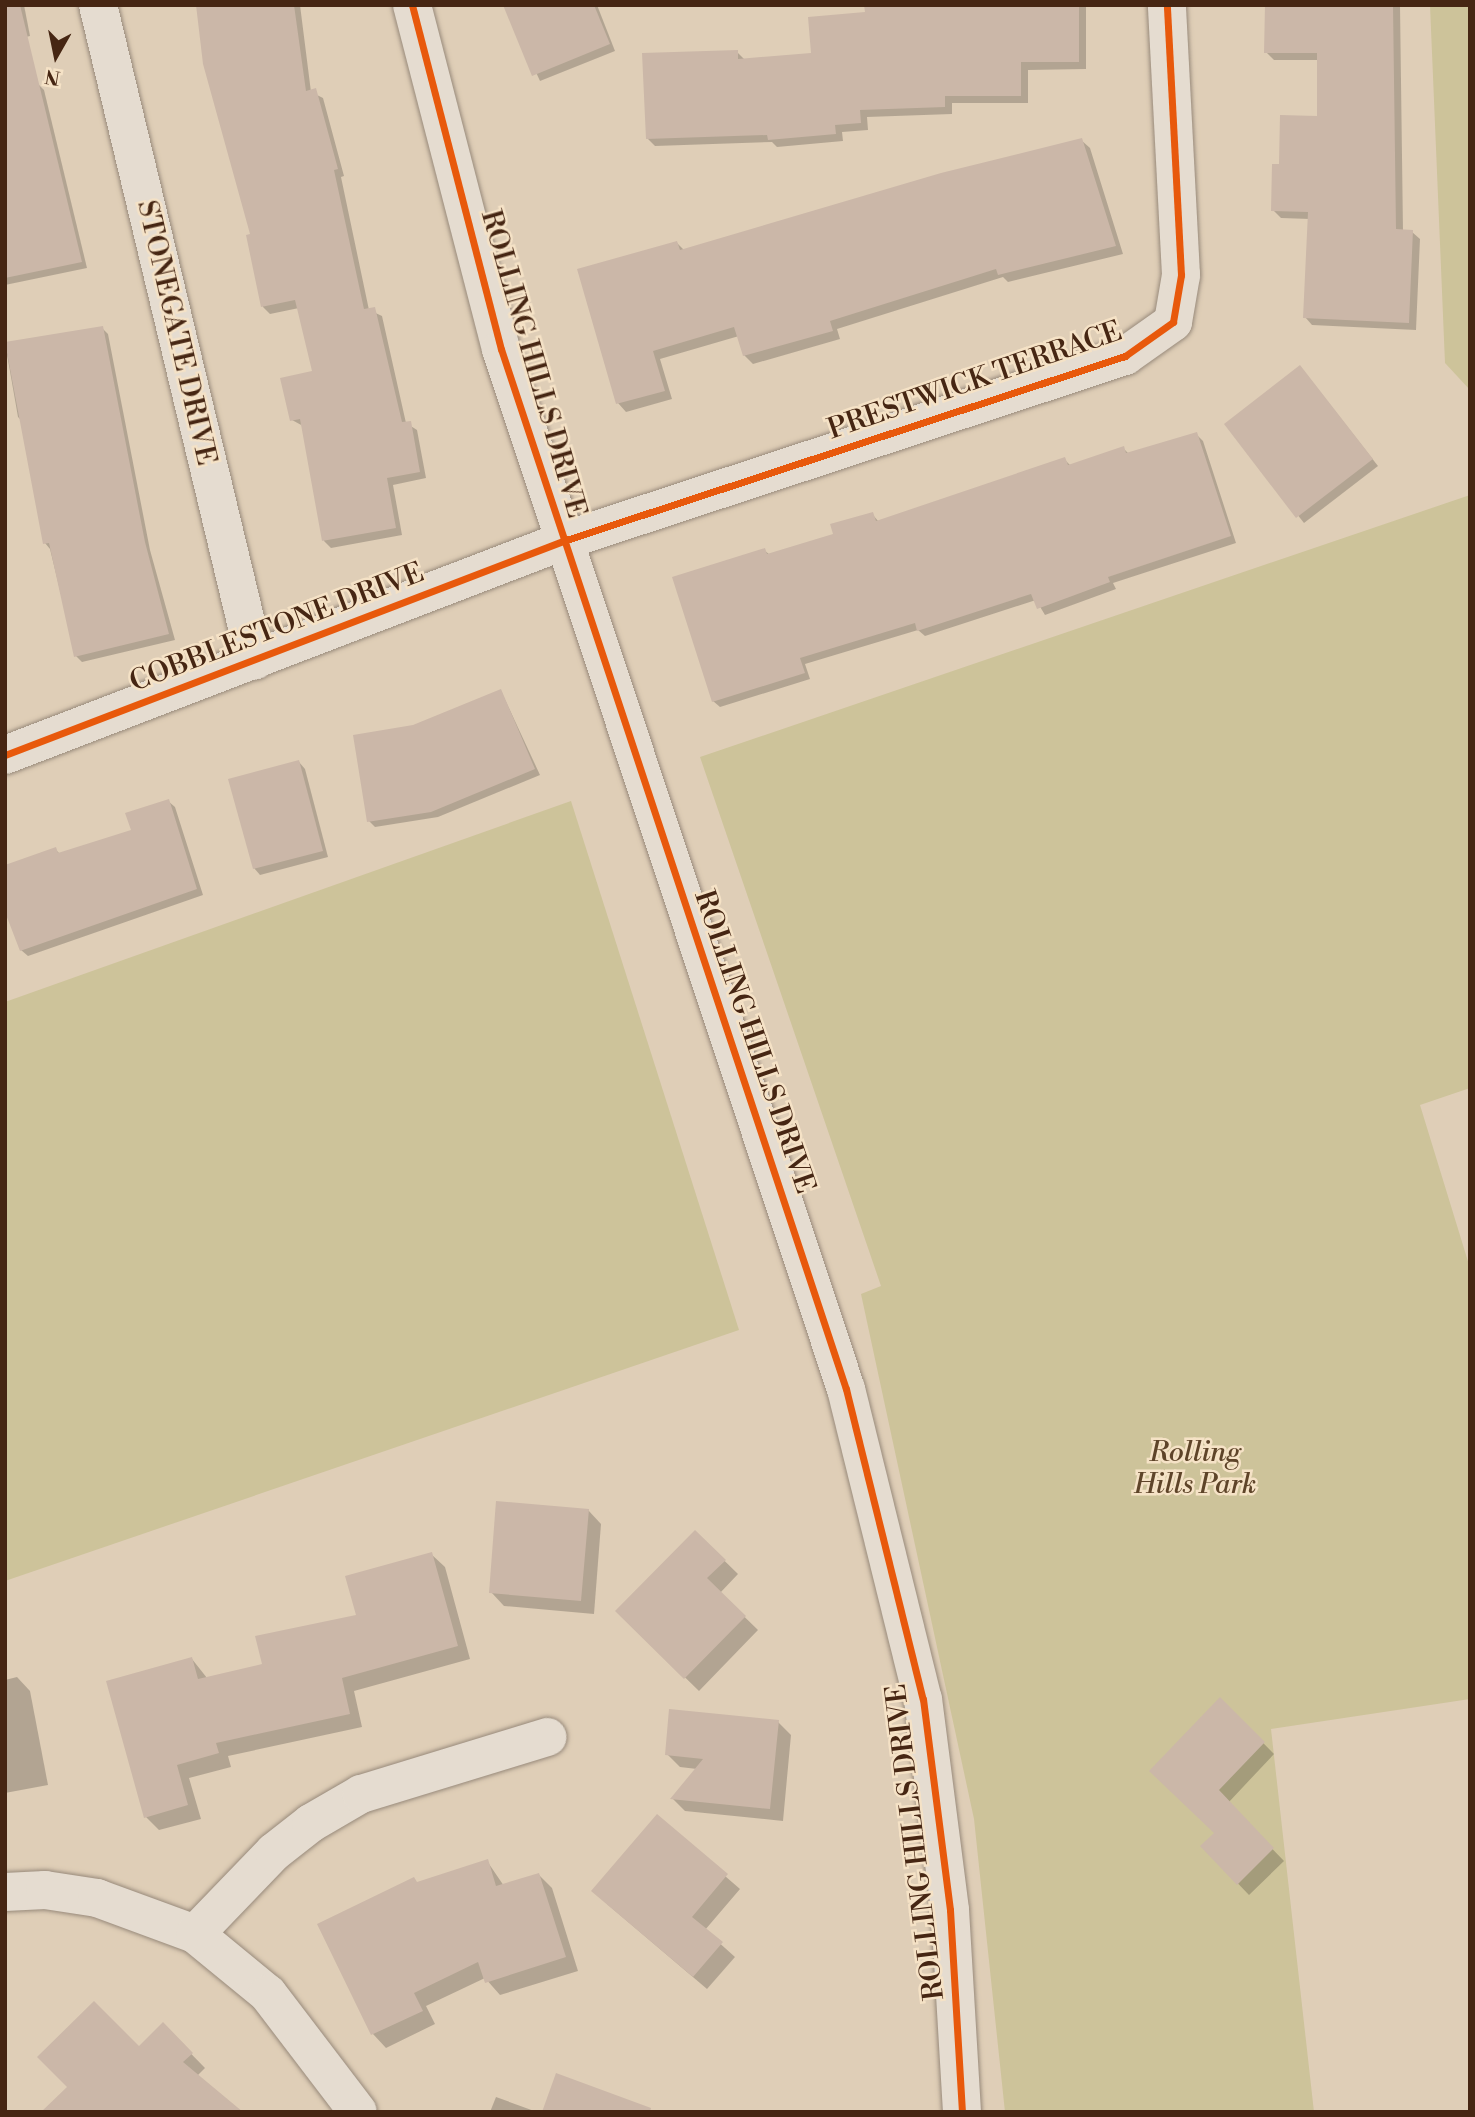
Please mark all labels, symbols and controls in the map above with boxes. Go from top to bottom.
north arrow [21,21,91,91]
text: N [43,64,62,90]
street label: STONEGATE DRIVE [129,197,223,469]
street label: ROLLING HILLS DRIVE [473,206,593,522]
street label: PRESTWICK TERRACE [823,315,1127,447]
street label: COBBLESTONE DRIVE [125,556,429,700]
street label: ROLLING HILLS DRIVE [686,886,822,1198]
park label: Rolling Hills Park [1134,1436,1256,1502]
street label: ROLLING HILLS DRIVE [880,1682,952,2002]

